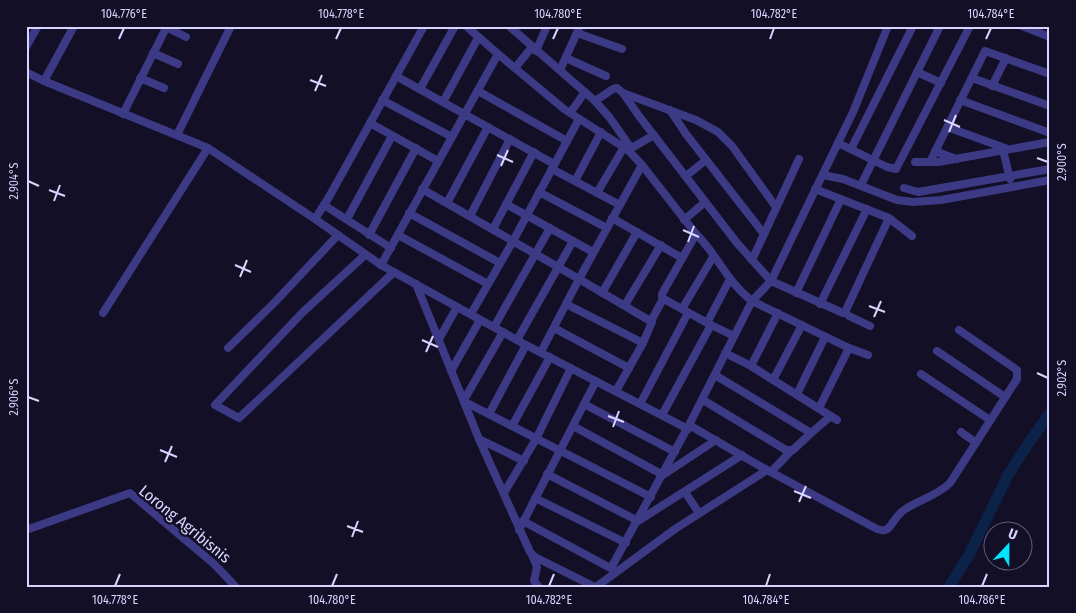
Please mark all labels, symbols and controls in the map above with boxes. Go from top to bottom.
text: 104.776°E [101,7,147,21]
text: 104.778°E [318,7,364,21]
text: 104.780°E [534,7,582,21]
text: 104.782°E [751,7,798,21]
text: 104.784°E [968,7,1015,21]
text: 2.900°S [1055,143,1069,181]
text: 2.904°S [7,162,21,200]
text: 2.902°S [1055,360,1069,396]
text: 2.906°S [7,378,21,416]
street label: Lorong Agribisnis [135,481,235,567]
north arrow [984,520,1034,570]
text: U [1006,525,1020,544]
text: 104.778°E [92,593,138,607]
text: 104.780°E [308,593,356,607]
text: 104.782°E [526,593,573,607]
text: 104.784°E [743,593,790,607]
text: 104.786°E [958,593,1006,607]

